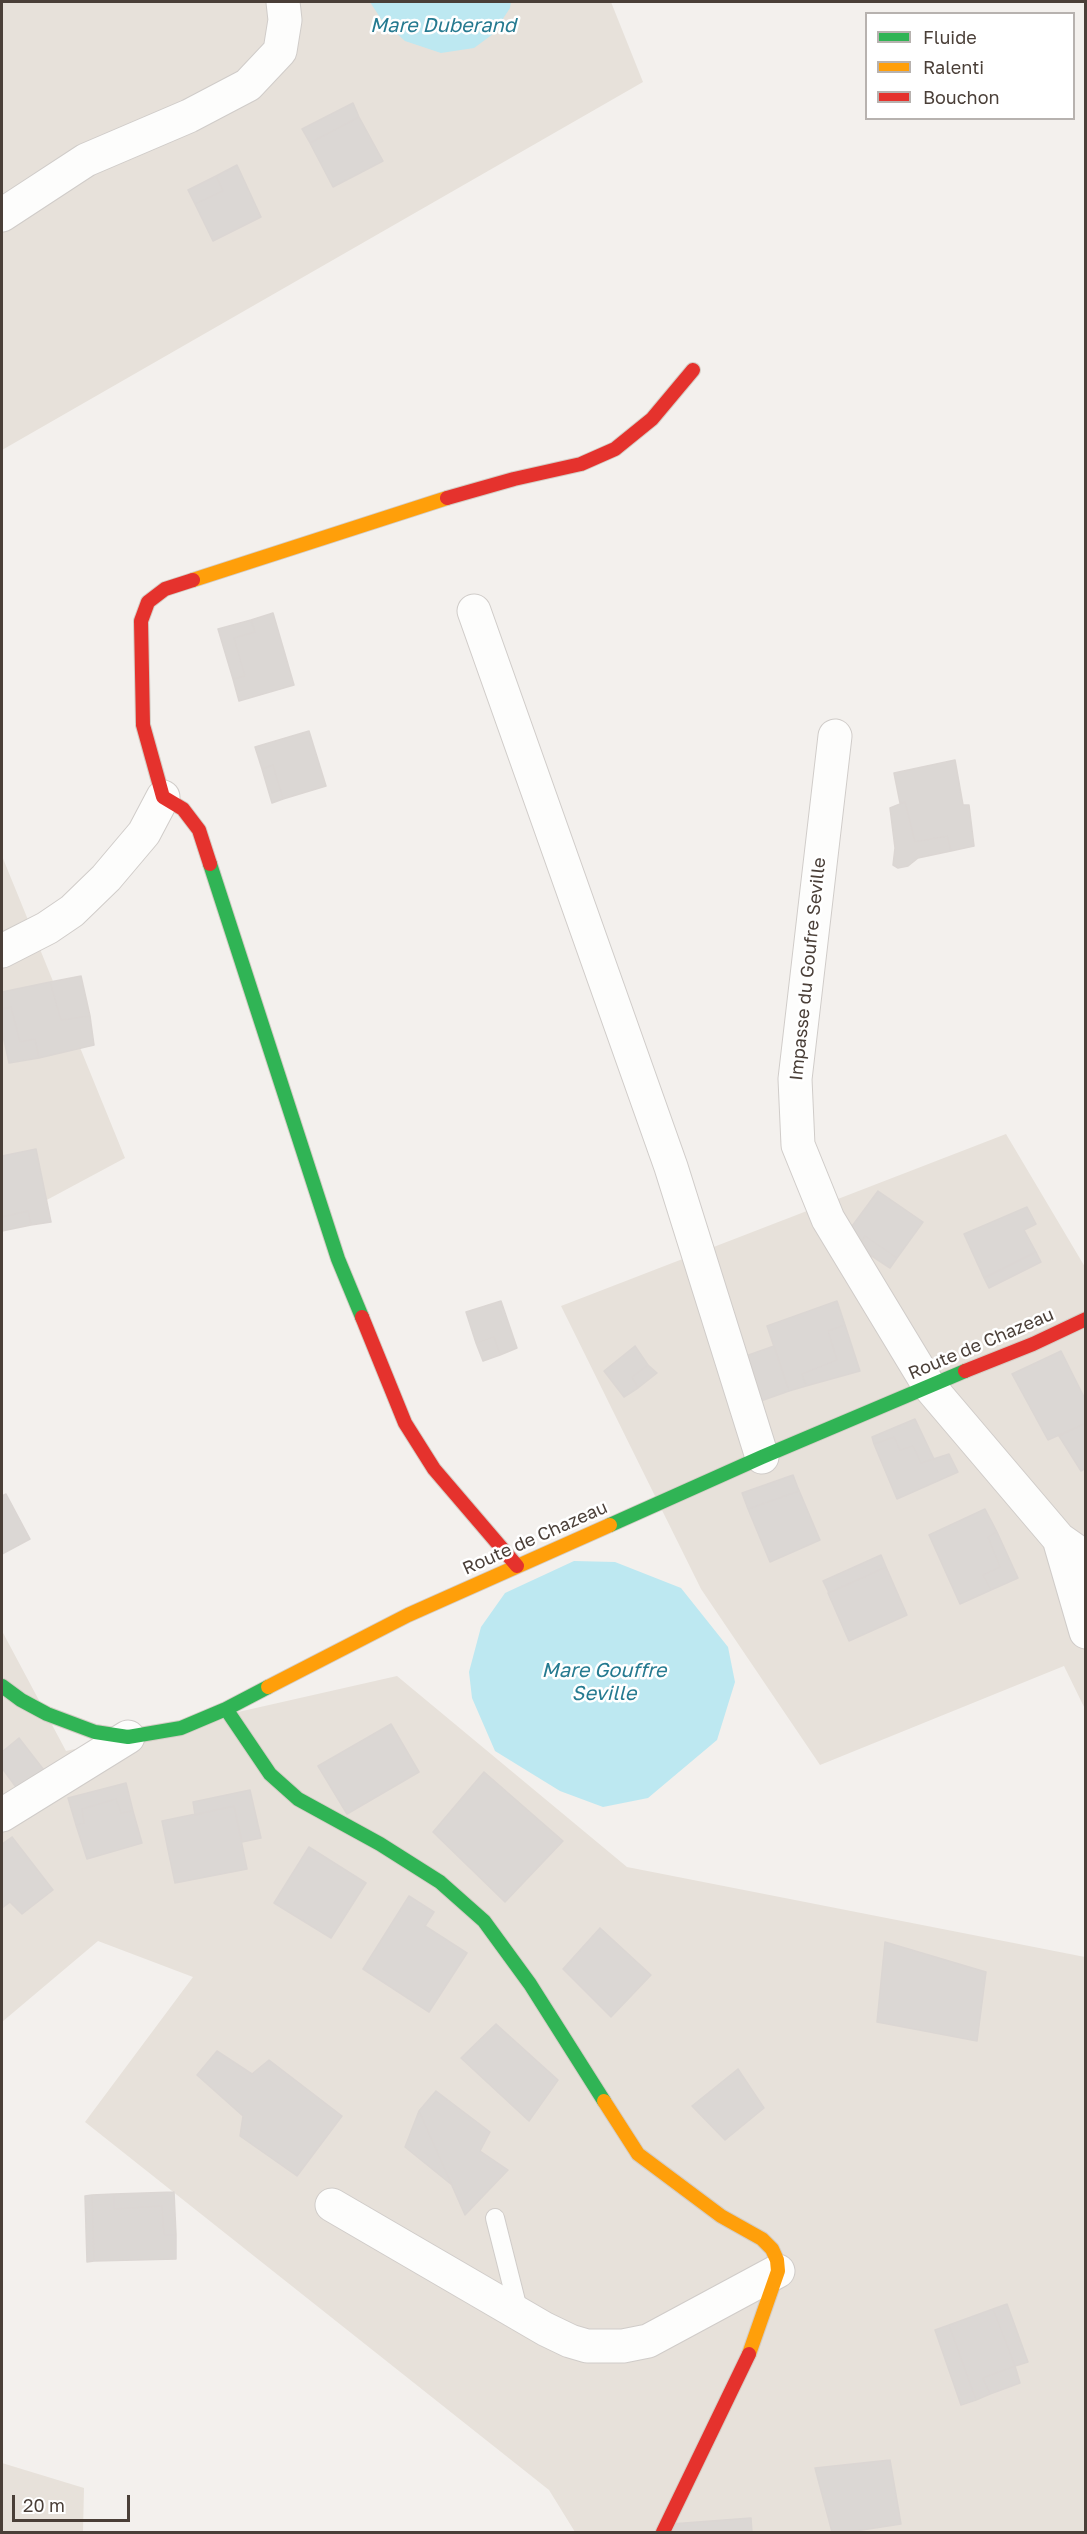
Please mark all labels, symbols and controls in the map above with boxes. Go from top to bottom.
legend [865,12,1075,120]
water label: Mare Duberand [370,14,516,38]
text: Fluide [923,26,977,48]
text: Ralenti [923,56,984,78]
text: Bouchon [923,86,1000,108]
street label: Impasse du Goufre Seville [786,856,830,1082]
street label: Route de Chazeau [905,1304,1057,1384]
street label: Route de Chazeau [459,1496,611,1580]
water label: Mare Gouffre Seville [542,1659,666,1706]
scale bar [15,2483,134,2521]
text: 20 m [23,2494,65,2516]

